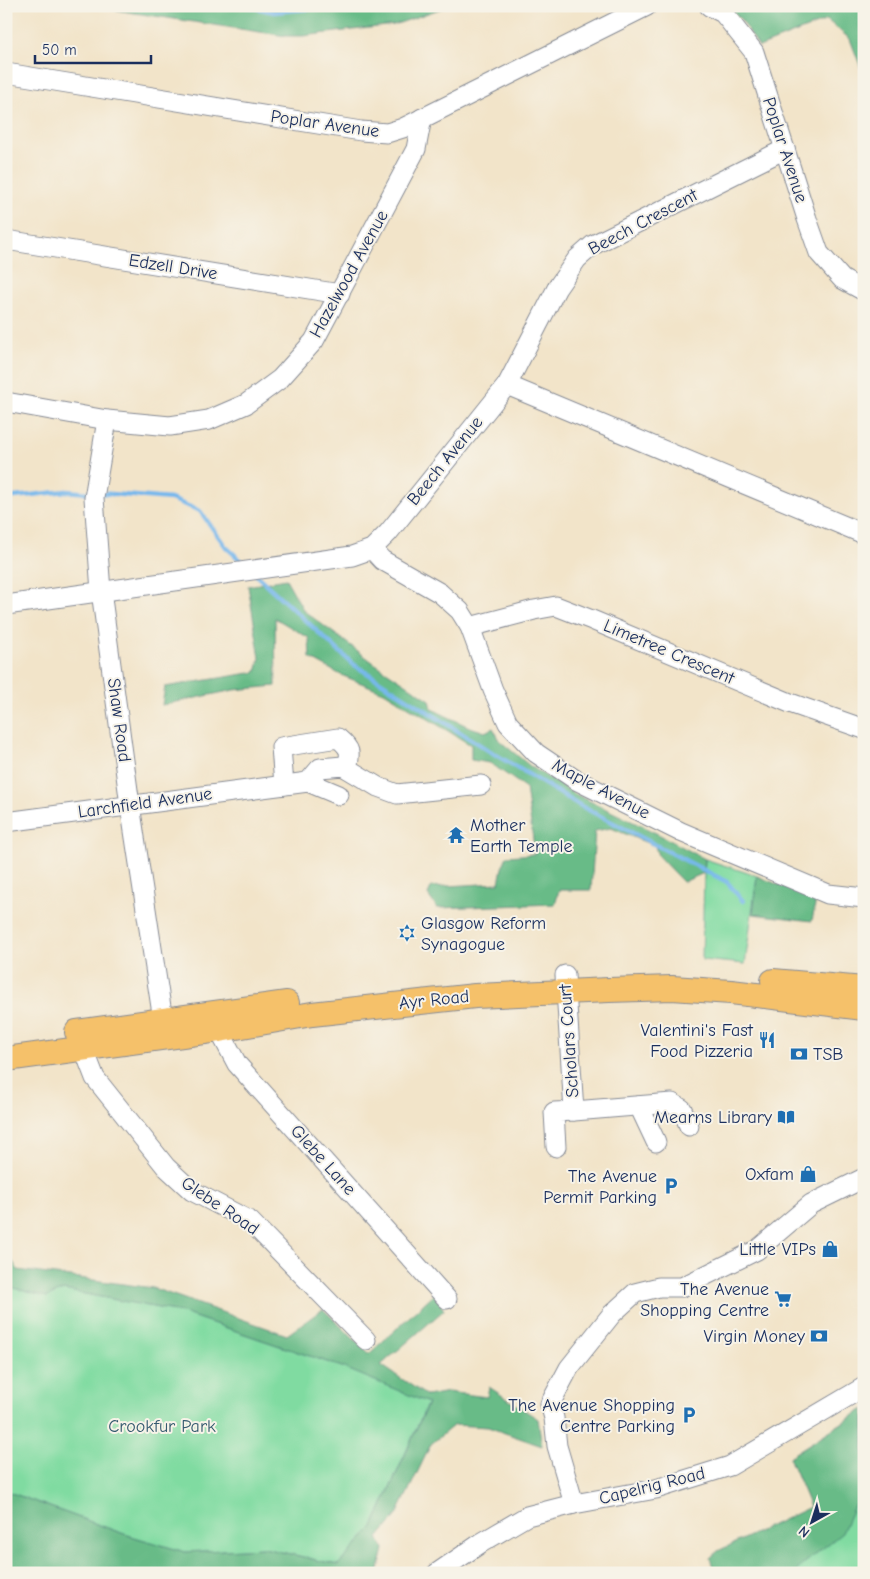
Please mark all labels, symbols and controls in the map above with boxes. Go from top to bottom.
scale bar [35,32,151,64]
text: 50 m [42,41,77,59]
street label: Poplar Avenue [758,95,812,205]
street label: Poplar Avenue [269,106,381,142]
street label: Beech Crescent [585,184,702,260]
street label: Hazelwood Avenue [305,207,393,341]
street label: Edzell Drive [127,250,219,284]
street label: Beech Avenue [403,412,487,510]
street label: Limetree Crescent [600,615,738,689]
street label: Shaw Road [103,677,135,763]
street label: Maple Avenue [549,754,653,824]
street label: Larchfield Avenue [77,783,213,823]
place label: Mother Earth Temple [470,815,572,857]
temple icon: Mother Earth Temple [446,825,466,845]
place label: Glasgow Reform Synagogue [421,913,546,955]
synagogue icon: Glasgow Reform Synagogue [397,923,417,943]
street label: Scholars Court [555,983,583,1098]
street label: Ayr Road [398,986,470,1014]
place label: Valentini's Fast Food Pizzeria [641,1020,754,1062]
restaurant icon: Valentini's Fast Food Pizzeria [757,1030,777,1050]
bank icon: TSB [789,1044,809,1064]
place label: TSB [813,1044,844,1065]
place label: Mearns Library [654,1107,773,1128]
library icon: Mearns Library [776,1107,796,1127]
street label: Glebe Lane [286,1120,360,1200]
place label: Oxfam [745,1164,794,1185]
shop icon: Oxfam [798,1164,818,1184]
place label: The Avenue Permit Parking [543,1166,657,1208]
street label: Glebe Road [177,1172,263,1240]
parking icon: The Avenue Permit Parking [661,1176,681,1196]
place label: Little VIPs [739,1239,816,1260]
shop icon: Little VIPs [820,1239,840,1259]
place label: The Avenue Shopping Centre [640,1279,769,1321]
supermarket icon: The Avenue Shopping Centre [773,1289,793,1309]
place label: Virgin Money [703,1326,806,1347]
bank icon: Virgin Money [809,1326,829,1346]
place label: The Avenue Shopping Centre Parking [508,1395,675,1437]
parking icon: The Avenue Shopping Centre Parking [679,1405,699,1425]
park label: Crookfur Park [108,1416,216,1437]
street label: Capelrig Road [597,1463,707,1509]
north arrow [788,1496,838,1546]
text: N [795,1522,813,1541]

